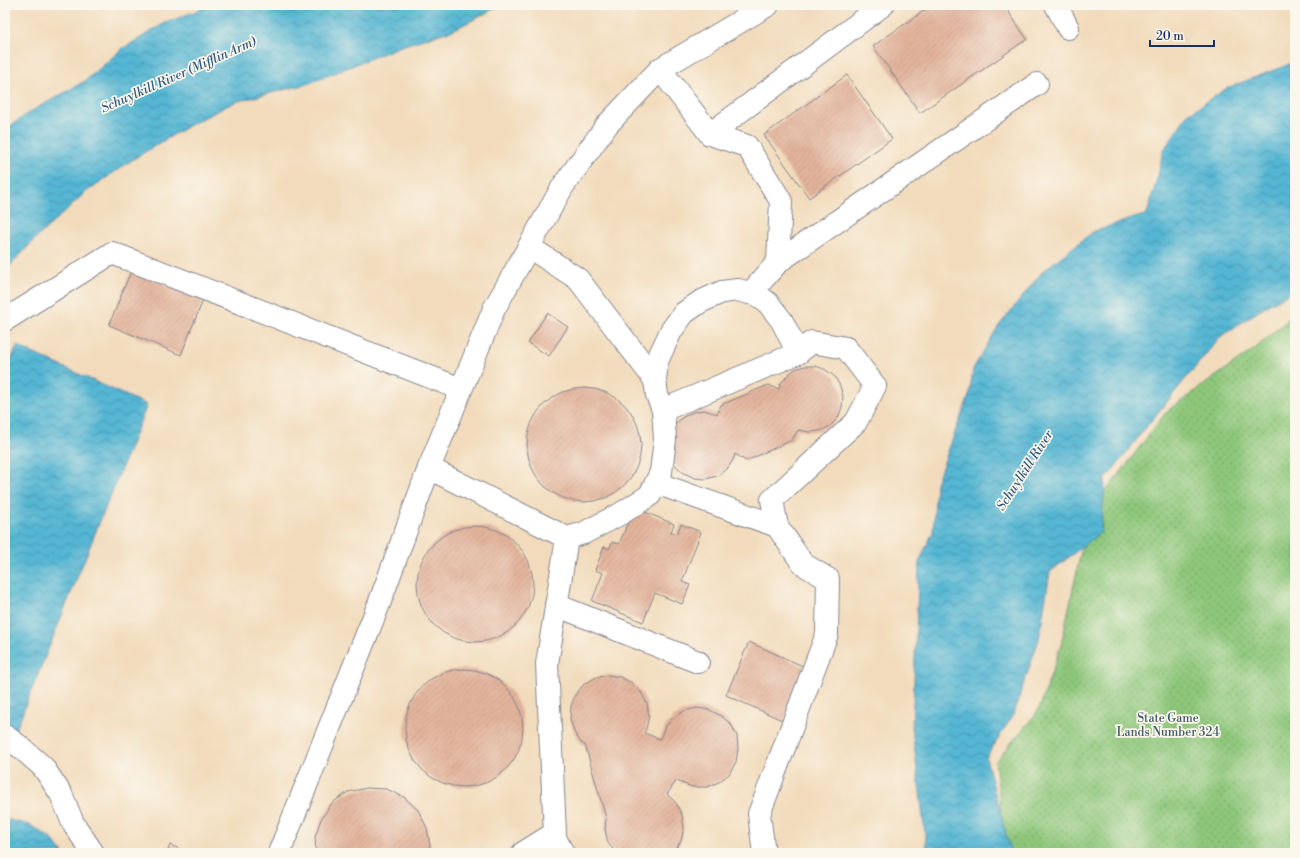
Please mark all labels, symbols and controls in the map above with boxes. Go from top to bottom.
scale bar [1150,22,1214,48]
text: 20 m [1156,29,1184,44]
water label: Schuylkill River (Mifflin Arm) [98,33,259,116]
water label: Schuylkill River [993,427,1057,514]
park label: State Game Lands Number 324 [1116,711,1220,740]

